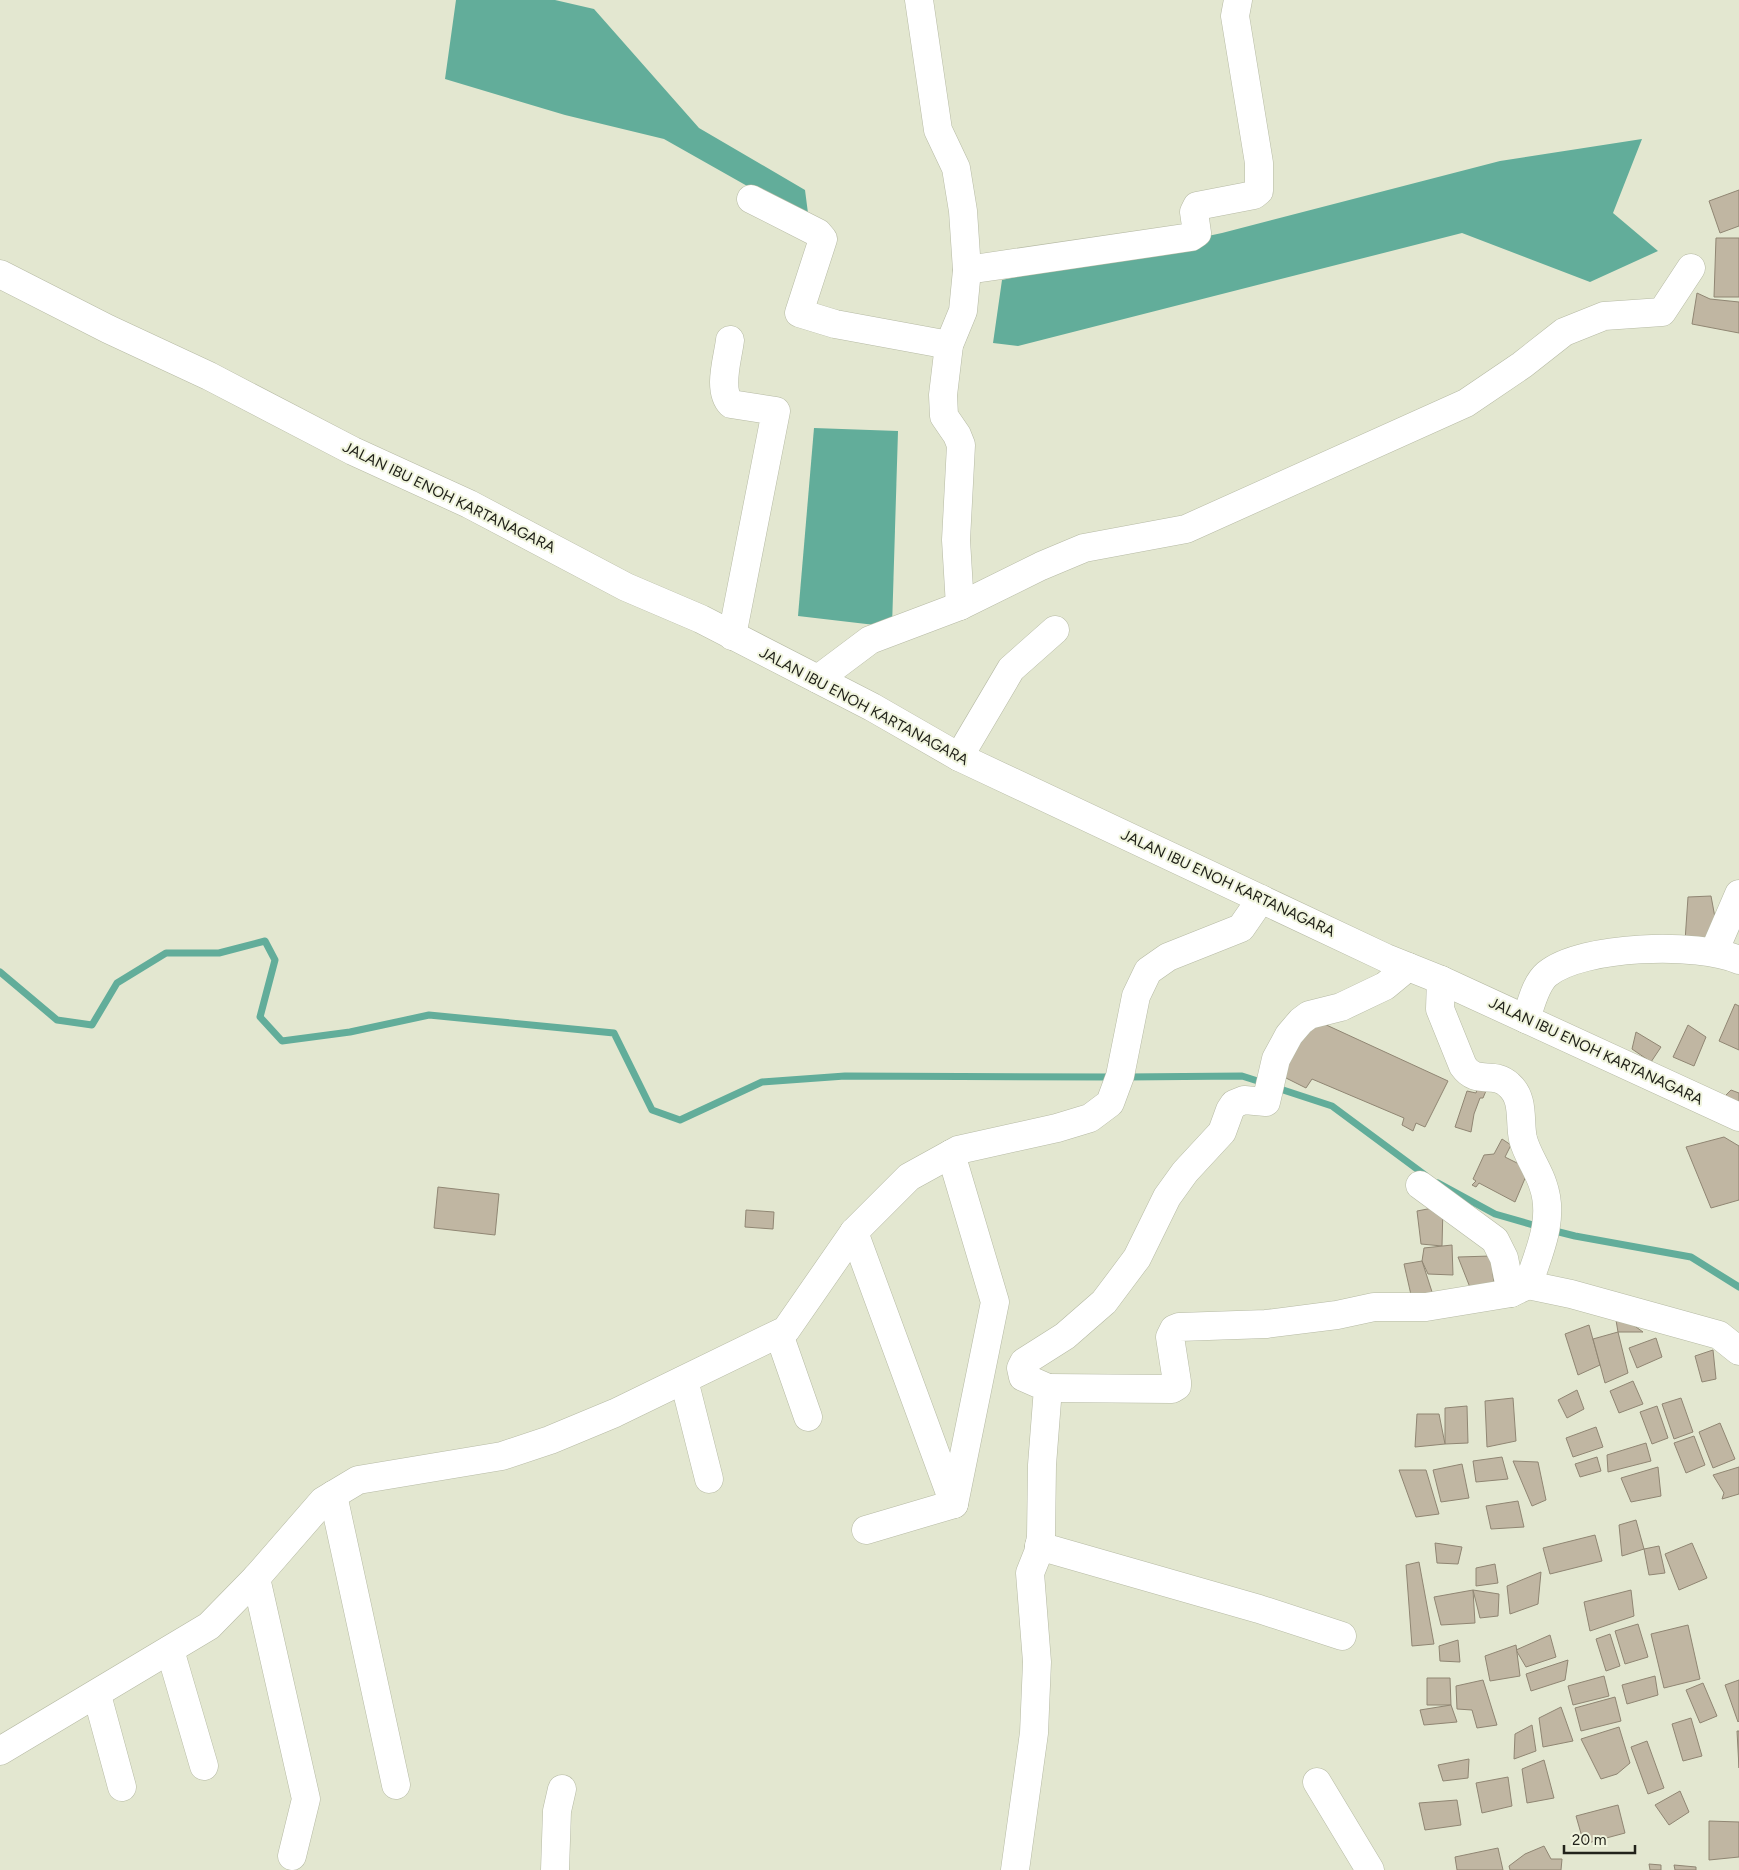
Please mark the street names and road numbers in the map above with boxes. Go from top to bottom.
street label: JALAN IBU ENOH KARTANAGARA [340,438,558,556]
street label: JALAN IBU ENOH KARTANAGARA [756,643,972,769]
street label: JALAN IBU ENOH KARTANAGARA [1118,825,1338,941]
street label: JALAN IBU ENOH KARTANAGARA [1486,993,1706,1109]

